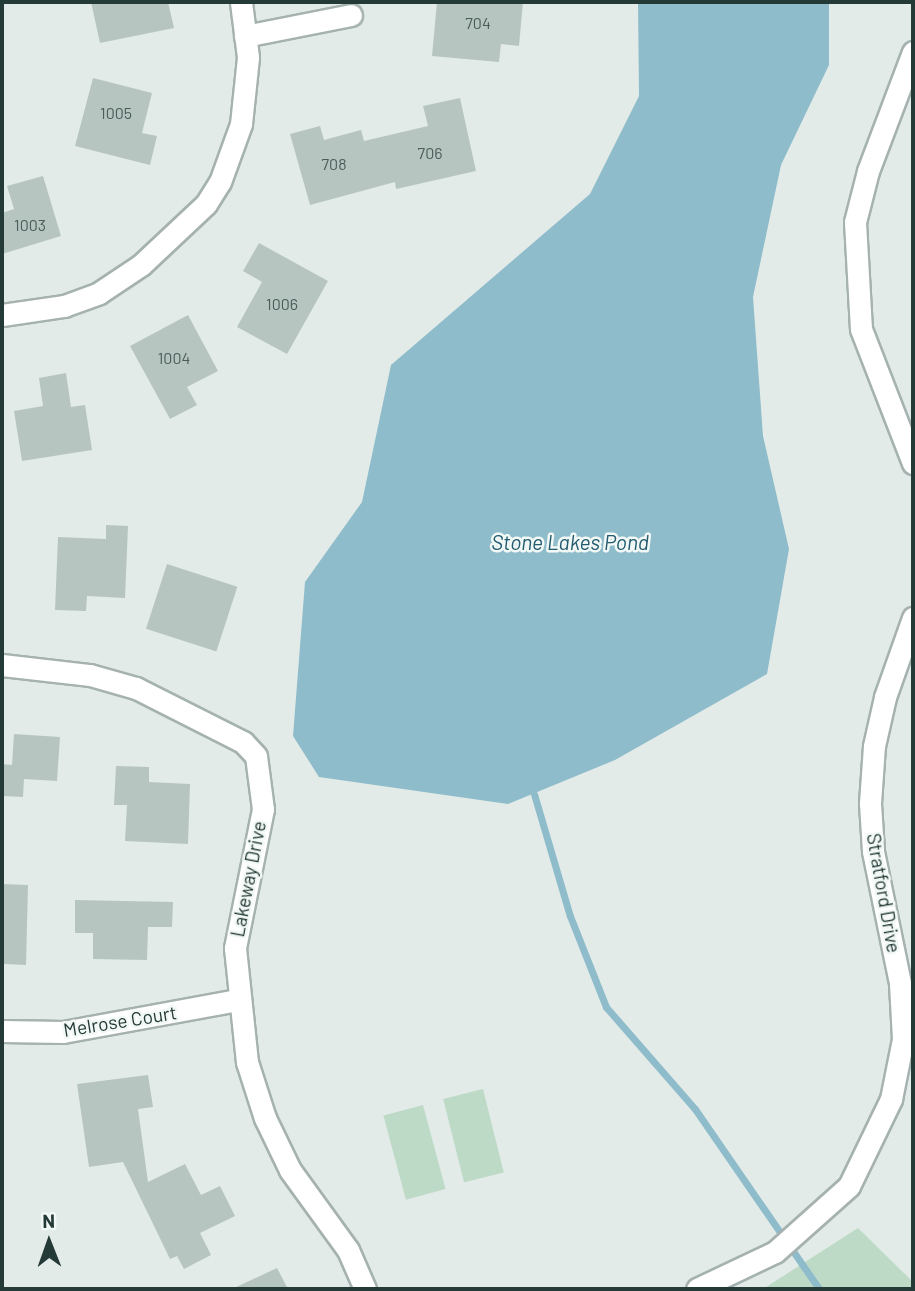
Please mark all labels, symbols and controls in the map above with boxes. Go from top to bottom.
house number: 704 [465,13,491,33]
house number: 1005 [100,103,132,123]
house number: 706 [418,143,442,163]
house number: 708 [322,154,346,174]
house number: 1003 [14,215,46,235]
house number: 1006 [266,294,298,314]
house number: 1004 [158,348,190,368]
water label: Stone Lakes Pond [491,529,649,555]
street label: Lakeway Drive [226,819,270,939]
street label: Stratford Drive [862,831,906,955]
street label: Melrose Court [62,1001,178,1041]
north arrow [14,1207,84,1277]
text: N [42,1209,55,1232]

